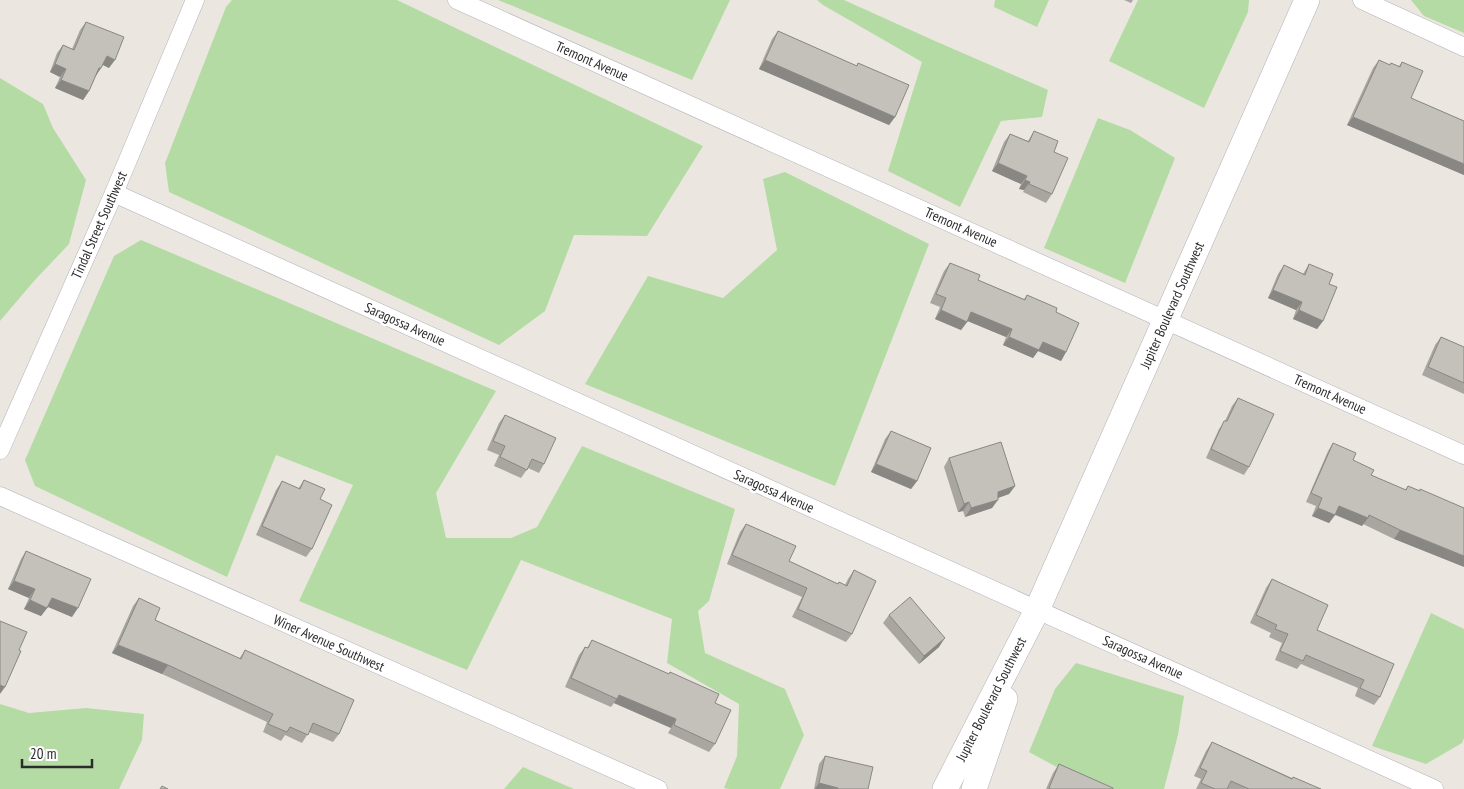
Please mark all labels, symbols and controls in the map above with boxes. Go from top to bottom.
street label: Tremont Avenue [553,37,631,85]
street label: Tindal Street Southwest [67,168,131,282]
street label: Tremont Avenue [922,203,1000,251]
street label: Jupiter Boulevard Southwest [1136,239,1208,372]
street label: Saragossa Avenue [362,298,448,350]
street label: Tremont Avenue [1291,370,1369,418]
street label: Saragossa Avenue [731,465,817,517]
street label: Winer Avenue Southwest [271,610,388,676]
street label: Saragossa Avenue [1100,631,1186,683]
street label: Jupiter Boulevard Southwest [951,634,1030,765]
scale bar [22,736,92,768]
text: 20 m [30,744,56,763]

